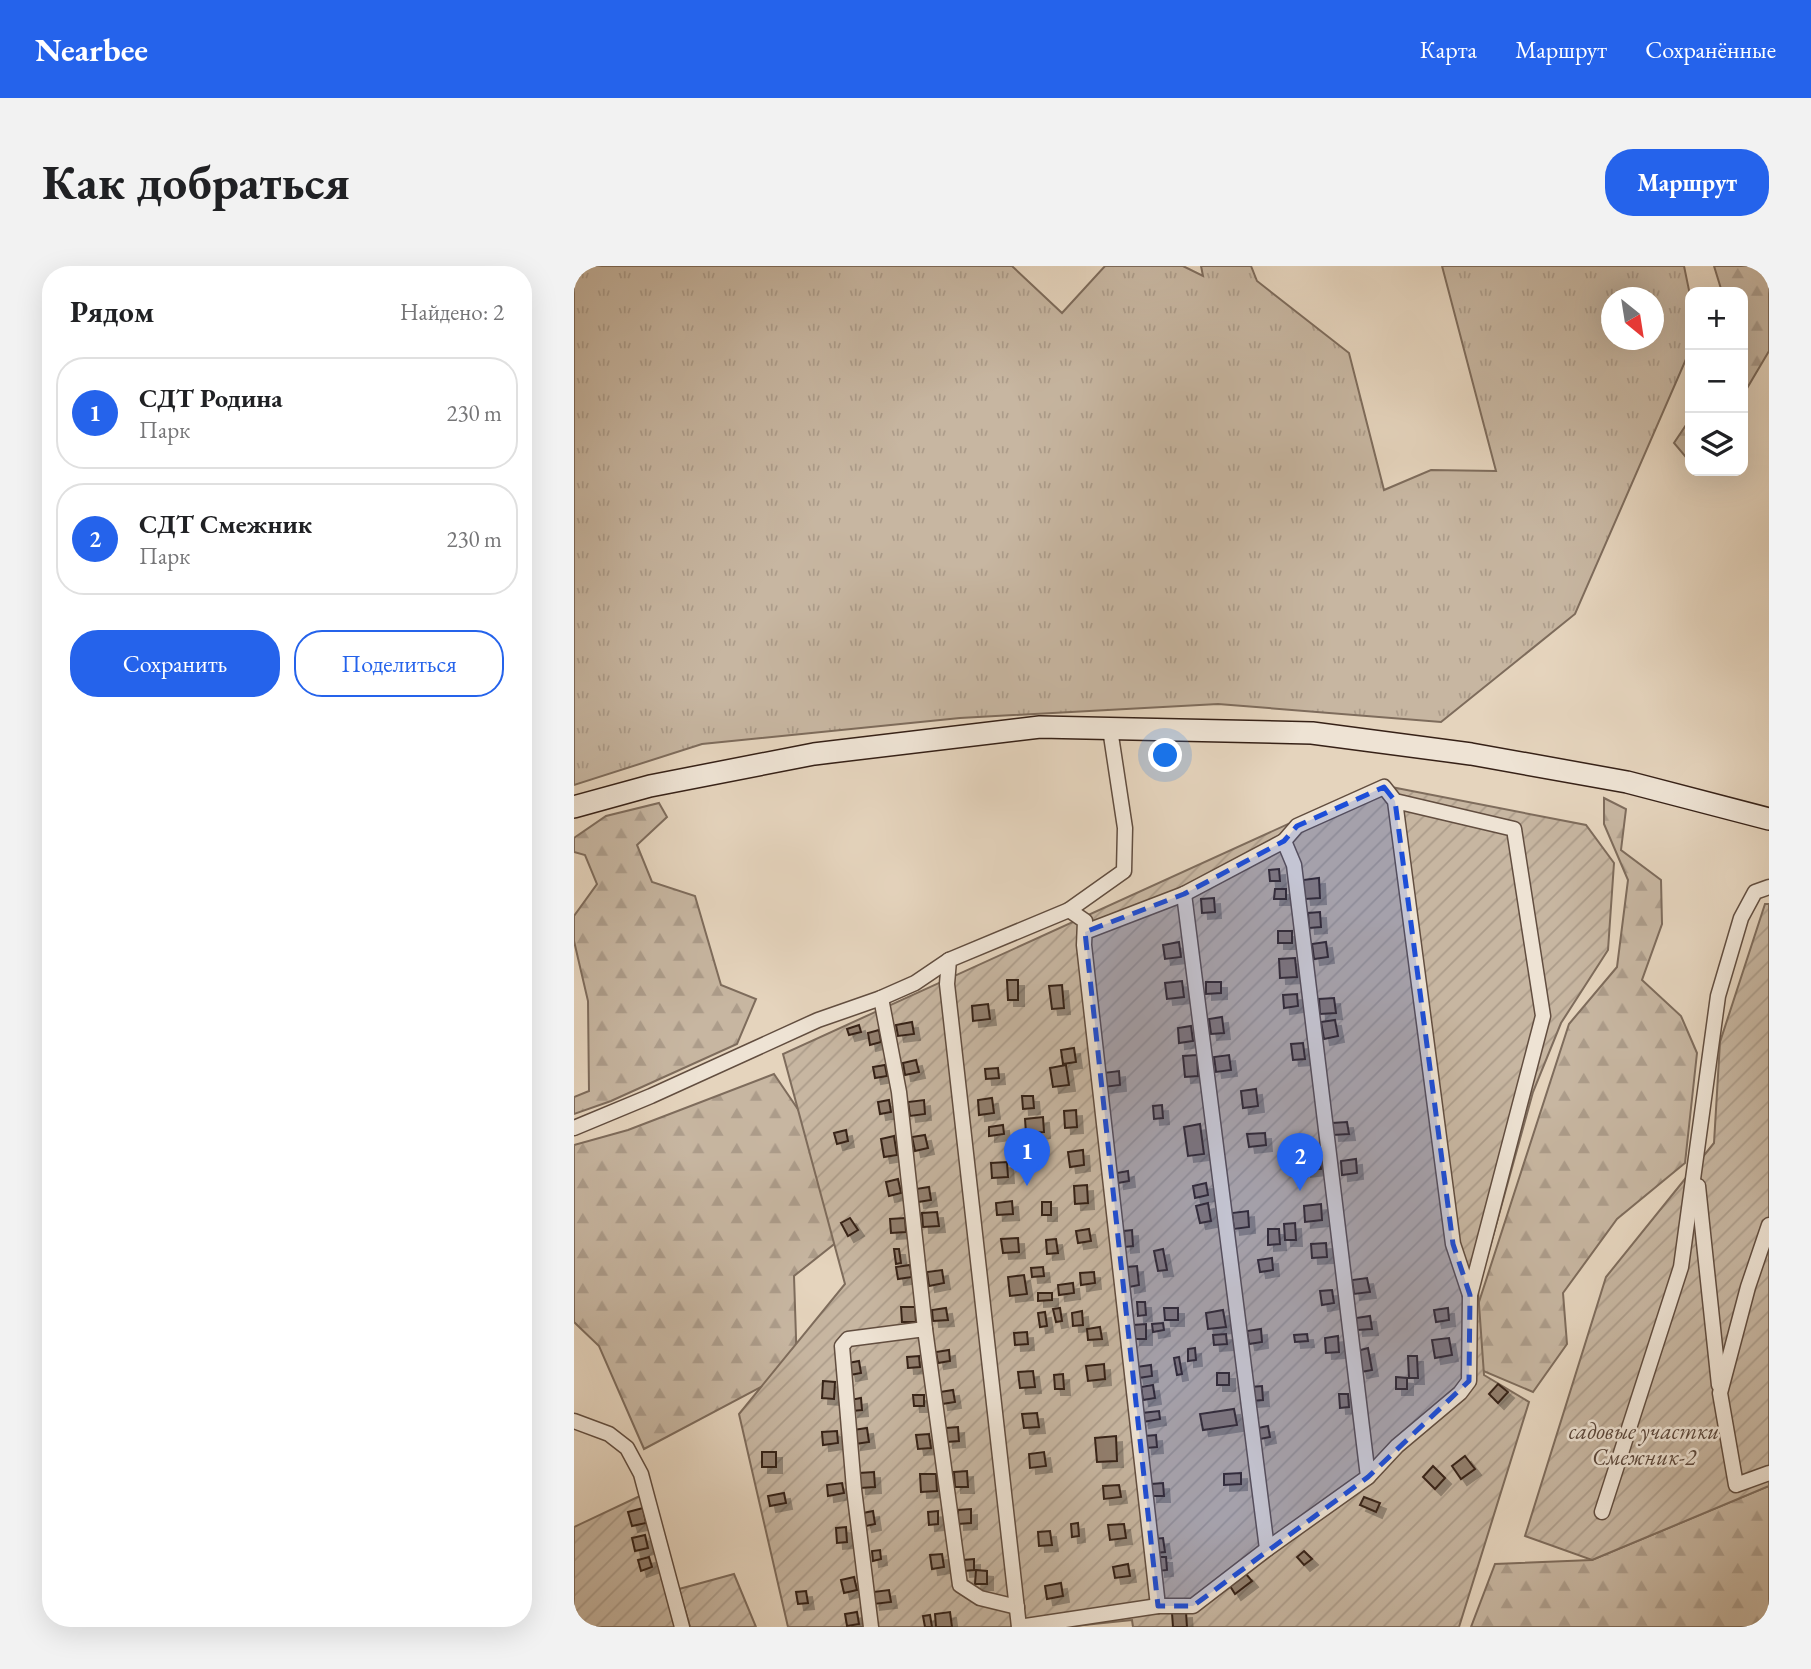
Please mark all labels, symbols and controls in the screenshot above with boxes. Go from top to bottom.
text: Nearbee [35,28,148,71]
text: Карта [1420,34,1477,65]
text: Маршрут [1515,34,1607,65]
text: Сохранённые [1645,34,1776,65]
button: Маршрут [1605,149,1769,216]
text: Как добраться [42,150,350,214]
north arrow [1601,287,1664,350]
map controls [1685,287,1748,476]
button: + [1685,287,1748,350]
text: Рядом [70,292,154,331]
text: Найдено: 2 [400,297,504,327]
button: − [1685,350,1748,413]
text: СДТ Родина [139,381,283,415]
text: 1 [89,398,101,428]
text: 230 m [446,398,502,428]
button: layers [1685,413,1748,476]
text: Парк [139,415,190,445]
text: СДТ Смежник [139,507,312,541]
text: 2 [89,524,101,554]
text: 230 m [446,524,502,554]
text: Парк [139,541,190,571]
button: Сохранить [70,630,280,697]
button: Поделиться [294,630,504,697]
your location [1148,738,1182,772]
pin: 1 [1004,1128,1050,1186]
pin: 2 [1277,1133,1323,1191]
park label: садовые участки Смежник-2 [1569,1416,1719,1472]

